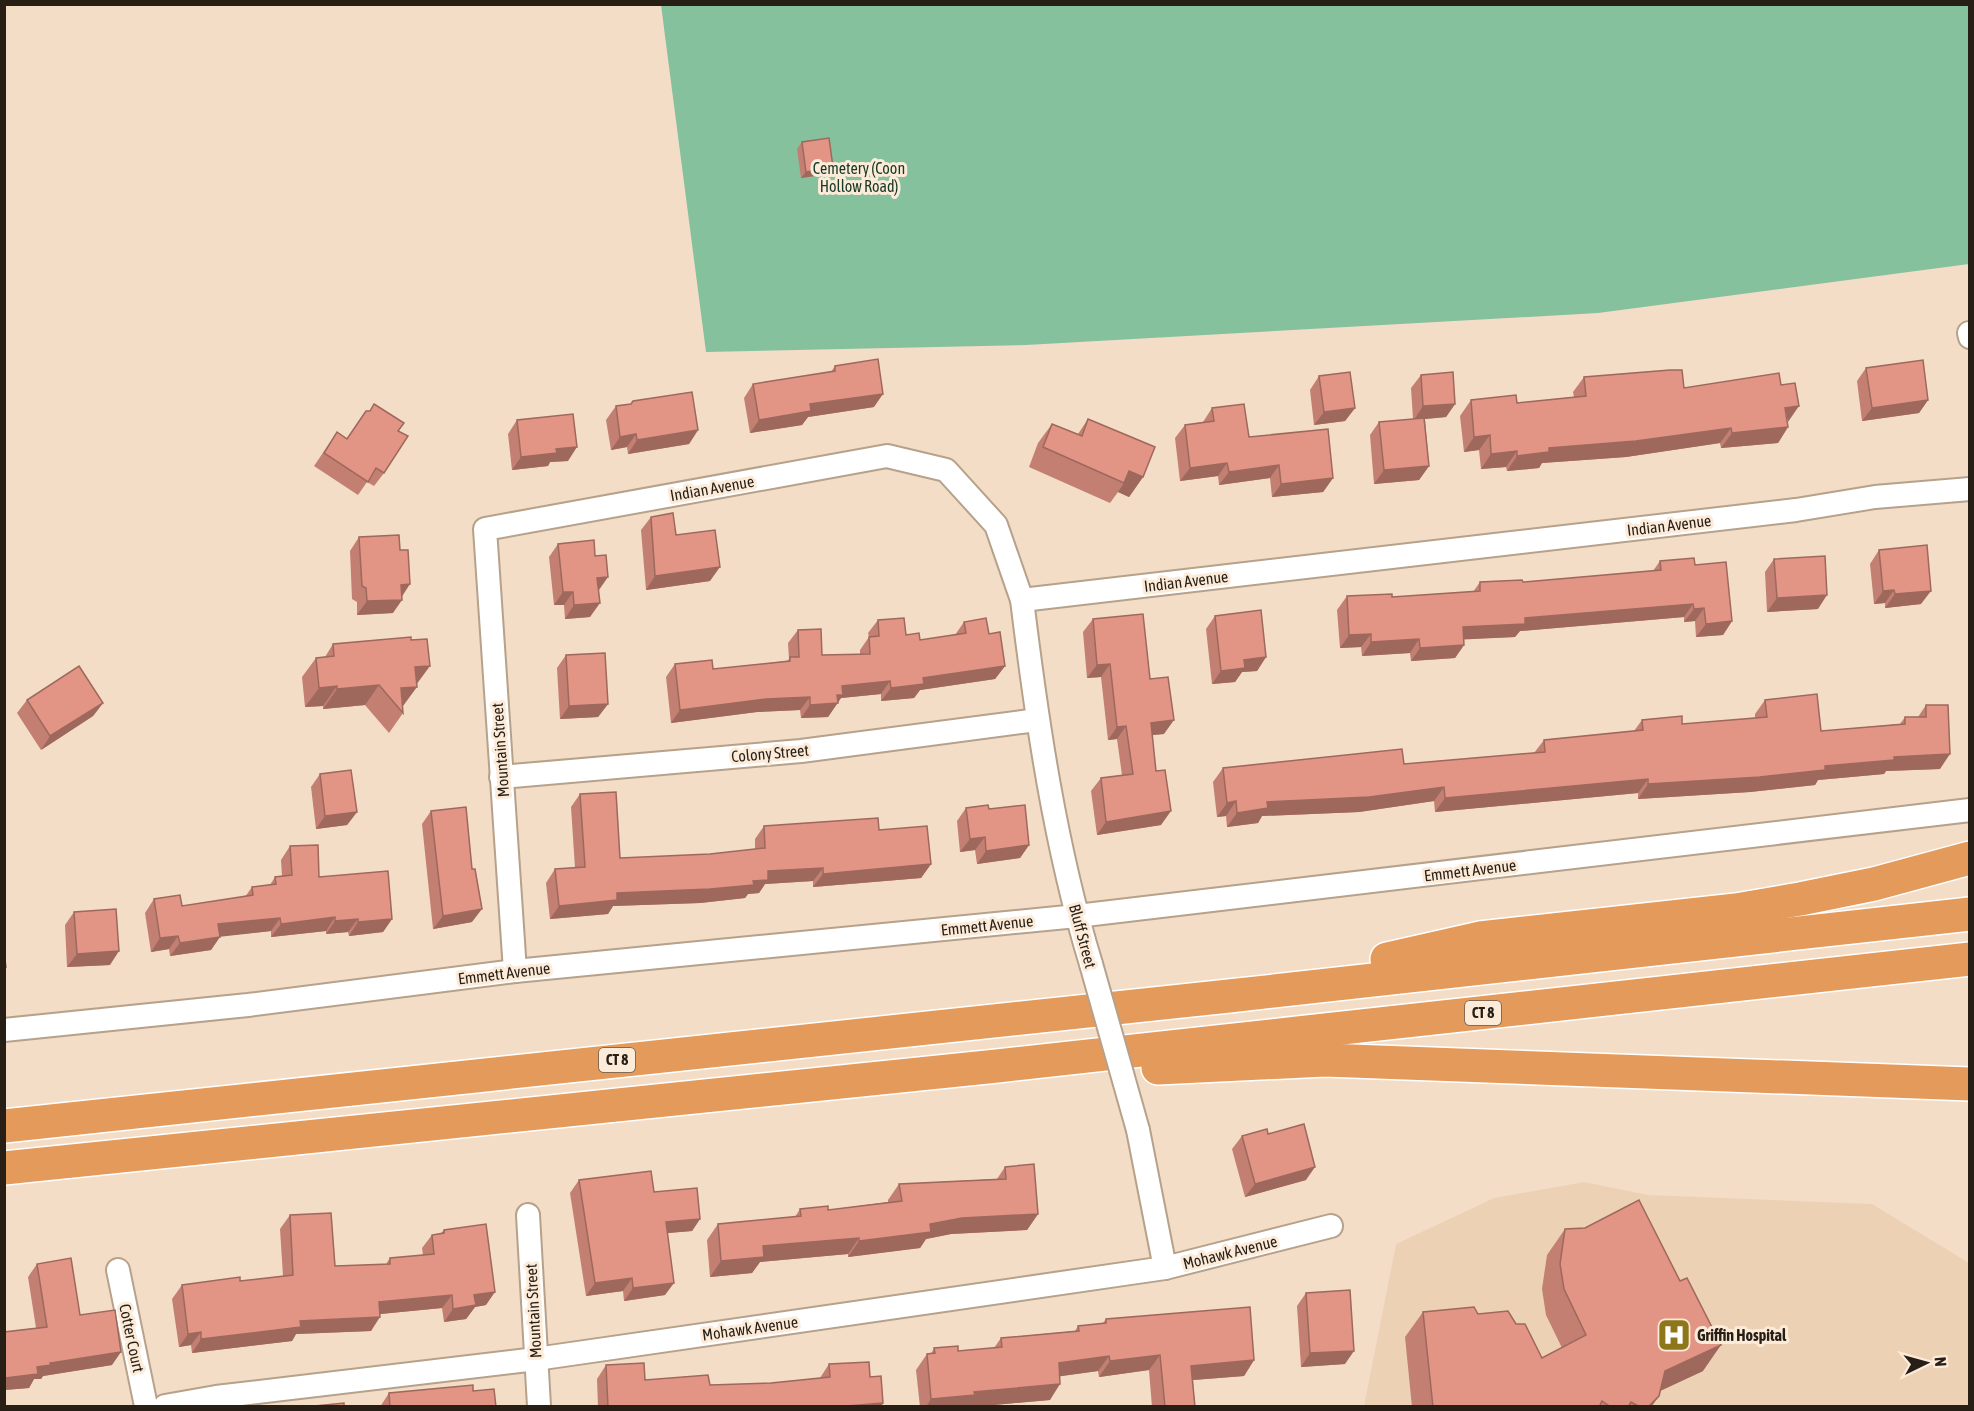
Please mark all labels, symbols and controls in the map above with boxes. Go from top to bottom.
park label: Cemetery (Coon Hollow Road) [813,159,905,196]
street label: Indian Avenue [669,472,755,504]
street label: Indian Avenue [1626,511,1712,539]
street label: Indian Avenue [1143,567,1229,595]
street label: Mountain Street [488,702,512,798]
street label: Colony Street [730,741,810,766]
street label: Emmett Avenue [1423,855,1517,885]
street label: Bluff Street [1066,902,1100,970]
street label: Emmett Avenue [940,911,1034,939]
street label: Emmett Avenue [457,958,551,988]
road number: CT 8 [1465,1001,1501,1025]
road number: CT 8 [599,1048,635,1072]
street label: Mohawk Avenue [1181,1232,1279,1272]
street label: Mountain Street [522,1263,544,1359]
street label: Cotter Court [116,1302,148,1374]
street label: Mohawk Avenue [701,1312,799,1344]
hospital icon: Griffin Hospital [1656,1317,1692,1353]
place label: Griffin Hospital [1697,1326,1787,1344]
north arrow [1896,1333,1956,1393]
text: N [1932,1356,1950,1367]

